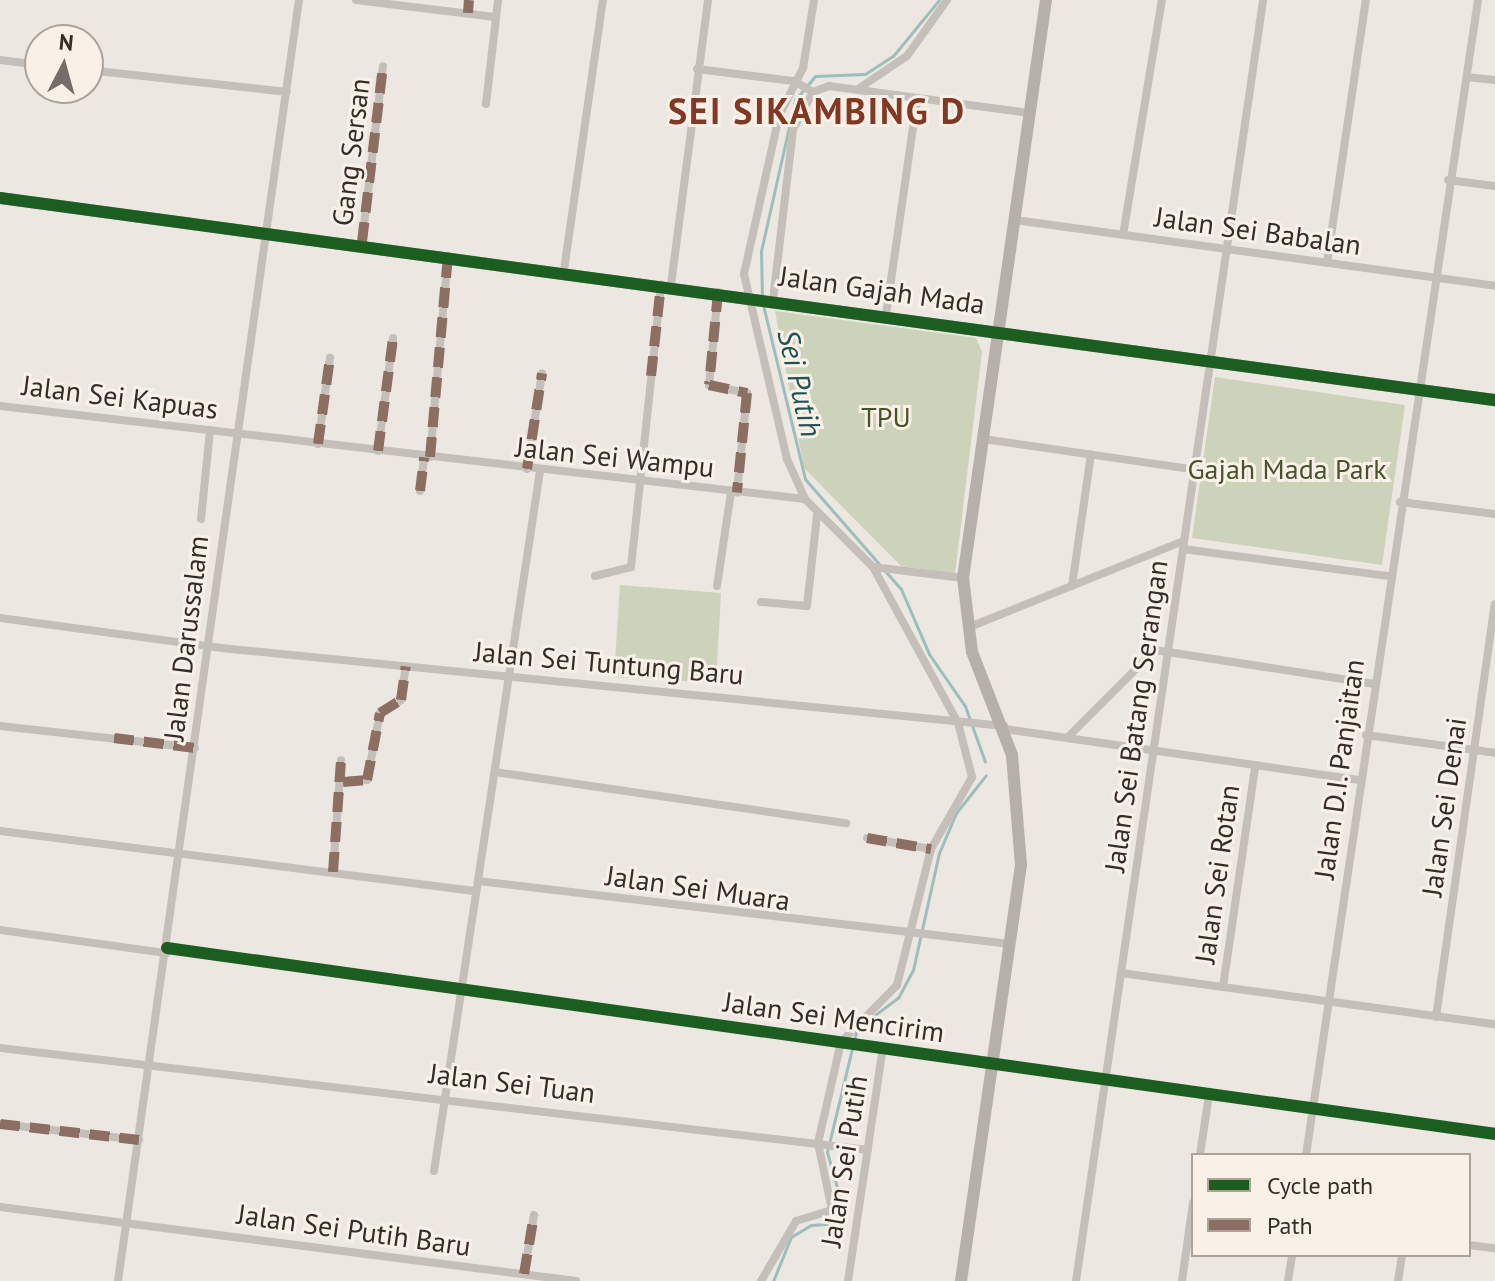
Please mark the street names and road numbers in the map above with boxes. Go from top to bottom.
street label: Gang Sersan [325,76,377,228]
street label: Jalan Sei Babalan [1153,200,1363,262]
street label: Jalan Gajah Mada [777,259,987,321]
street label: Jalan Sei Kapuas [20,368,220,426]
street label: Jalan Sei Wampu [514,430,716,484]
street label: Jalan Darussalam [157,534,215,742]
street label: Jalan Sei Batang Serangan [1097,558,1175,874]
street label: Jalan Sei Tuntung Baru [472,634,746,692]
street label: Jalan D.I. Panjaitan [1307,656,1371,882]
street label: Jalan Sei Denai [1415,715,1473,899]
street label: Jalan Sei Rotan [1188,783,1246,965]
street label: Jalan Sei Muara [604,858,792,918]
street label: Jalan Sei Mencirim [721,985,947,1049]
street label: Jalan Sei Tuan [427,1056,597,1110]
street label: Jalan Sei Putih [814,1073,874,1249]
street label: Jalan Sei Putih Baru [235,1197,473,1263]

